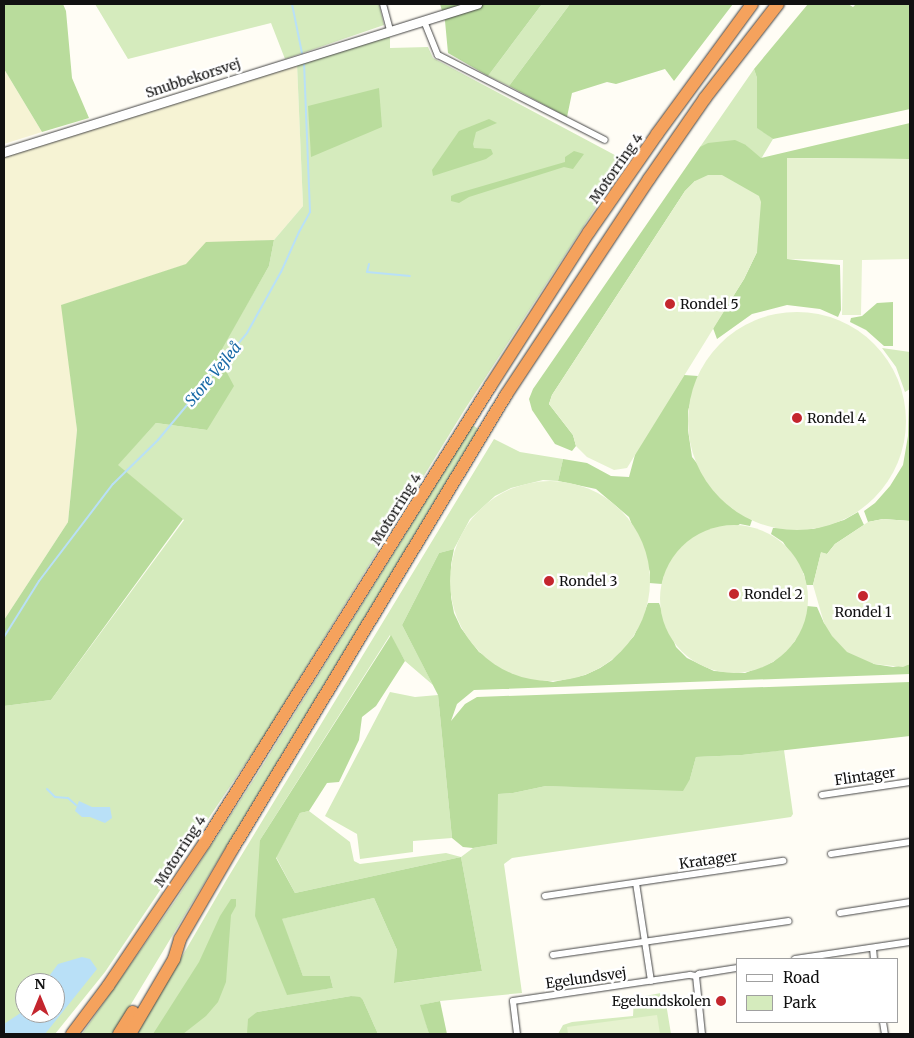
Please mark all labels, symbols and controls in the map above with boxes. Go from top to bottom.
street label: Snubbekorsvej [143,55,243,101]
street label: Motorring 4 [586,130,646,206]
place label: Rondel 5 [680,296,739,312]
marker: Rondel 5 [664,298,676,310]
water label: Store Vejleå [181,338,245,410]
place label: Rondel 4 [807,410,866,426]
marker: Rondel 4 [791,412,803,424]
street label: Motorring 4 [367,470,425,548]
place label: Rondel 3 [559,573,618,589]
marker: Rondel 3 [543,575,555,587]
place label: Rondel 2 [744,586,803,602]
marker: Rondel 2 [728,588,740,600]
marker: Rondel 1 [857,590,869,602]
place label: Rondel 1 [835,604,891,620]
street label: Flintager [833,763,897,789]
street label: Motorring 4 [151,812,209,890]
street label: Kratager [678,848,738,872]
legend [736,958,899,1023]
street label: Egelundsvej [545,964,627,992]
text: Road [783,968,819,987]
north arrow [15,973,65,1023]
text: N [34,975,46,993]
place label: Egelundskolen [612,993,711,1009]
text: Park [783,993,816,1012]
marker: Egelundskolen [715,995,727,1007]

